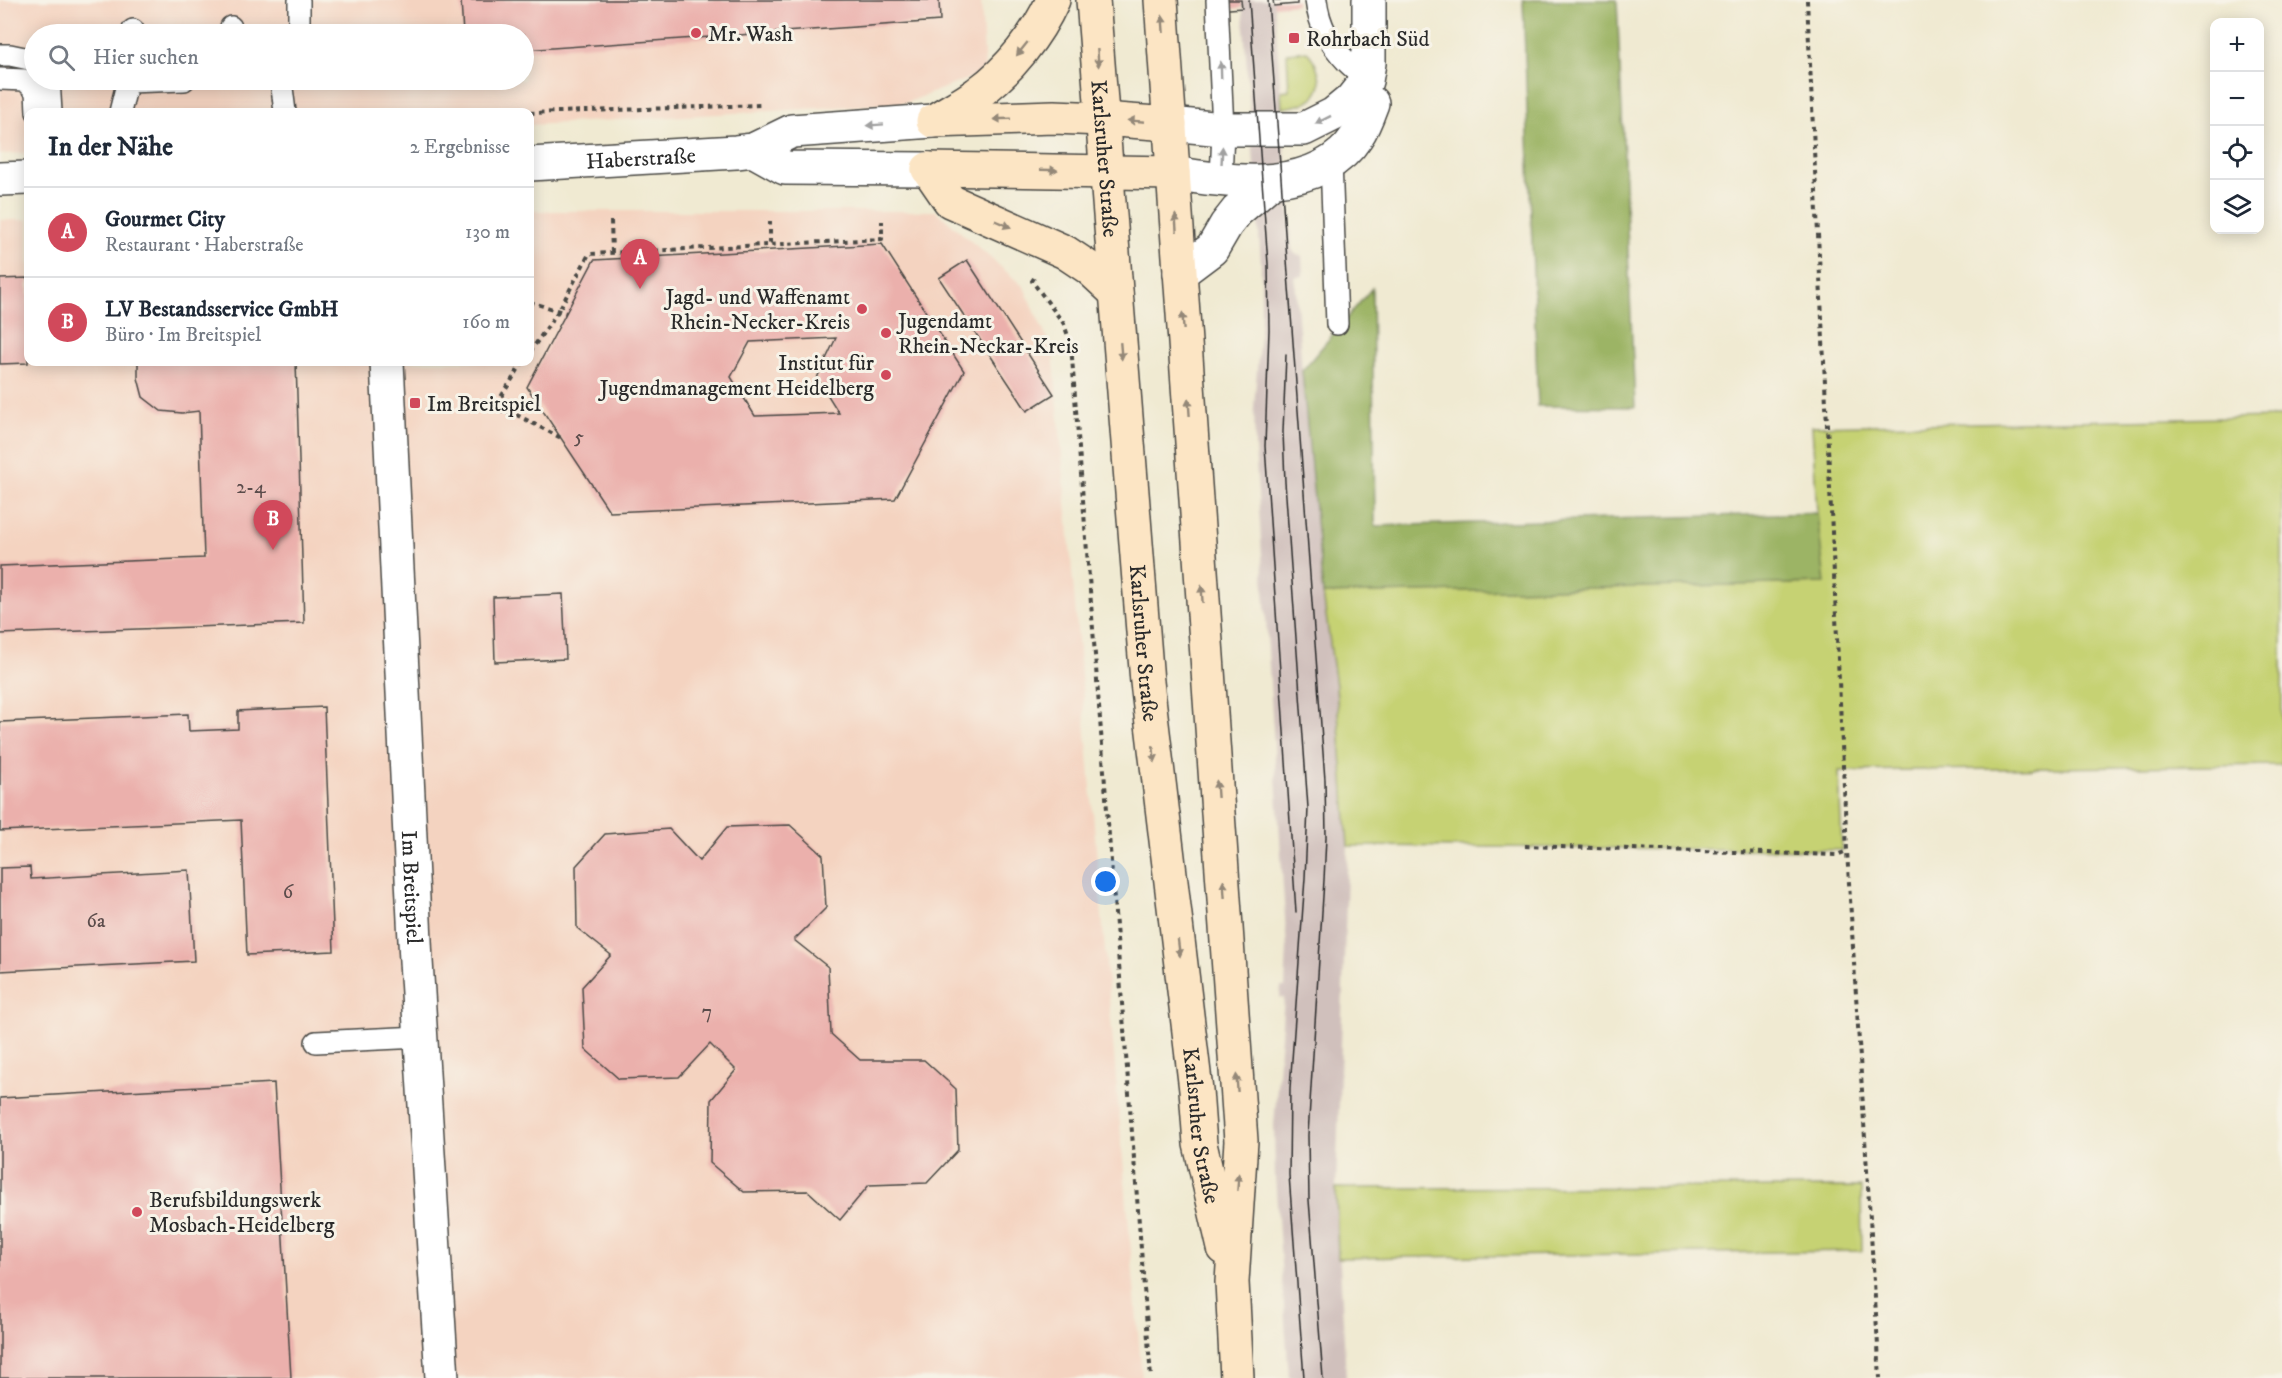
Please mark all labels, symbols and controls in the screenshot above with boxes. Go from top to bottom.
one-way arrow [1158,15,1167,34]
map controls [2210,18,2264,234]
button: + [2210,18,2264,72]
place label: Mr. Wash [708,21,793,48]
search box [24,24,534,90]
marker: Mr. Wash [689,26,703,40]
place label: Rohrbach Süd [1306,26,1429,53]
marker: Rohrbach Süd [1287,31,1301,45]
icon: search [45,41,78,74]
one-way arrow [1015,41,1028,57]
text: Hier suchen [93,44,199,71]
one-way arrow [1093,49,1102,68]
one-way arrow [1216,61,1225,80]
button: − [2210,72,2264,126]
street label: Karlsruher Straße [1084,79,1124,238]
one-way arrow [992,114,1011,124]
one-way arrow [1315,115,1332,125]
one-way arrow [1126,117,1145,126]
one-way arrow [865,120,884,130]
button: locate [2210,126,2264,180]
text: In der Nähe [48,131,173,164]
text: 2 Ergebnisse [410,135,510,160]
street label: Haberstraße [585,142,697,176]
one-way arrow [1217,145,1226,164]
one-way arrow [1040,165,1059,175]
button: layers [2210,180,2264,234]
text: Gourmet City [105,206,225,233]
one-way arrow [1171,213,1181,232]
one-way arrow [995,219,1013,229]
text: A [61,220,74,245]
text: 130 m [465,220,510,245]
text: Restaurant · Haberstraße [105,233,304,258]
pin: A [620,240,660,289]
place label: Jagd- und Waffenamt Rhein-Necker-Kreis [663,284,850,336]
text: LV Bestandsservice GmbH [105,296,339,323]
marker: Jagd- und Waffenamt Rhein-Necker-Kreis [855,302,869,316]
place label: Jugendamt Rhein-Neckar-Kreis [896,308,1079,360]
text: B [61,310,74,335]
text: 160 m [462,310,510,335]
one-way arrow [1178,312,1188,331]
text: Büro · Im Breitspiel [105,323,261,348]
marker: Jugendamt Rhein-Neckar-Kreis [879,326,893,340]
one-way arrow [1116,341,1126,360]
place label: Institut für Jugendmanagement Heidelberg [598,350,875,402]
marker: Institut für Jugendmanagement Heidelberg [879,368,893,382]
place label: Im Breitspiel [427,391,541,418]
marker: Im Breitspiel [408,396,422,410]
one-way arrow [1185,398,1194,417]
house number: 5 [574,425,584,450]
house number: 2-4 [236,475,266,500]
pin: B [254,500,292,550]
street label: Karlsruher Straße [1123,563,1164,723]
one-way arrow [1198,584,1207,603]
one-way arrow [1150,745,1159,764]
one-way arrow [1212,779,1221,798]
street label: Im Breitspiel [395,830,427,945]
your location [1091,867,1120,896]
one-way arrow [1219,879,1228,898]
house number: 6 [283,880,294,905]
house number: 6a [87,909,106,934]
one-way arrow [1174,939,1183,958]
house number: 7 [702,1000,712,1025]
street label: Karlsruher Straße [1176,1046,1225,1206]
one-way arrow [1232,1074,1242,1093]
one-way arrow [1234,1172,1243,1191]
place label: Berufsbildungswerk Mosbach-Heidelberg [149,1187,335,1239]
marker: Berufsbildungswerk Mosbach-Heidelberg [130,1205,144,1219]

